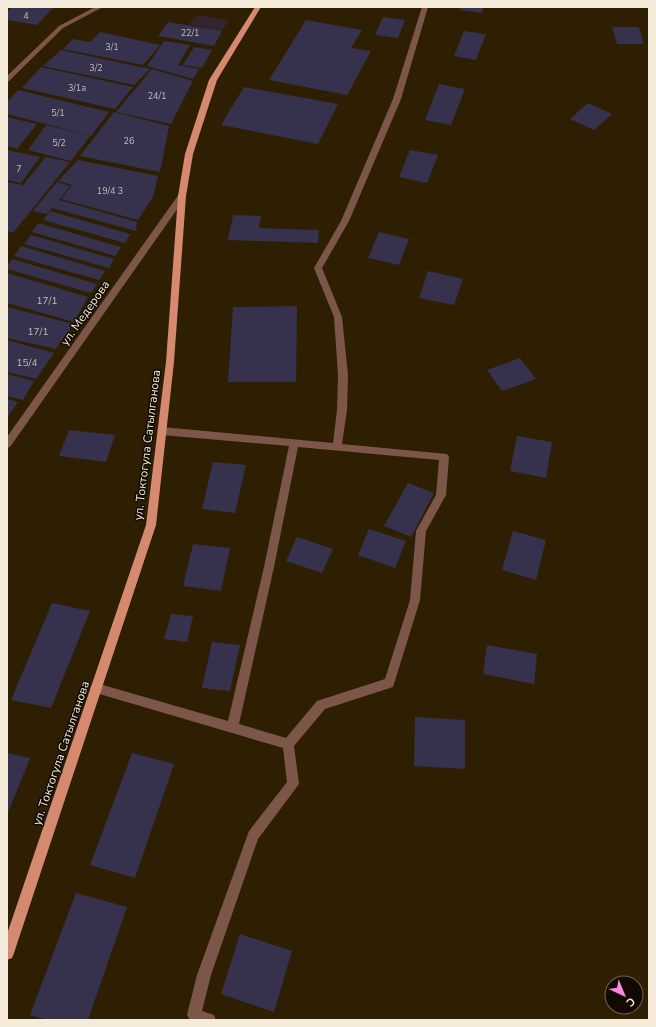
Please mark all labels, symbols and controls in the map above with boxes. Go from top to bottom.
house number: 4 [23,10,29,22]
house number: 22/1 [181,27,199,39]
house number: 3/1 [105,41,119,53]
house number: 3/2 [89,62,103,74]
house number: 3/1а [68,82,86,94]
house number: 24/1 [148,90,166,102]
house number: 5/1 [51,107,65,119]
house number: 26 [124,135,134,147]
house number: 5/2 [52,137,66,149]
house number: 7 [16,163,22,175]
house number: 19/4 3 [97,185,123,197]
street label: ул. Медерова [57,277,113,349]
house number: 17/1 [37,294,57,308]
house number: 17/1 [28,325,48,339]
house number: 15/4 [17,356,37,370]
street label: ул. Токтогула Сатылганова [130,369,164,521]
street label: ул. Токтогула Сатылганова [29,679,93,827]
north arrow [604,975,644,1015]
text: С [622,994,639,1010]

